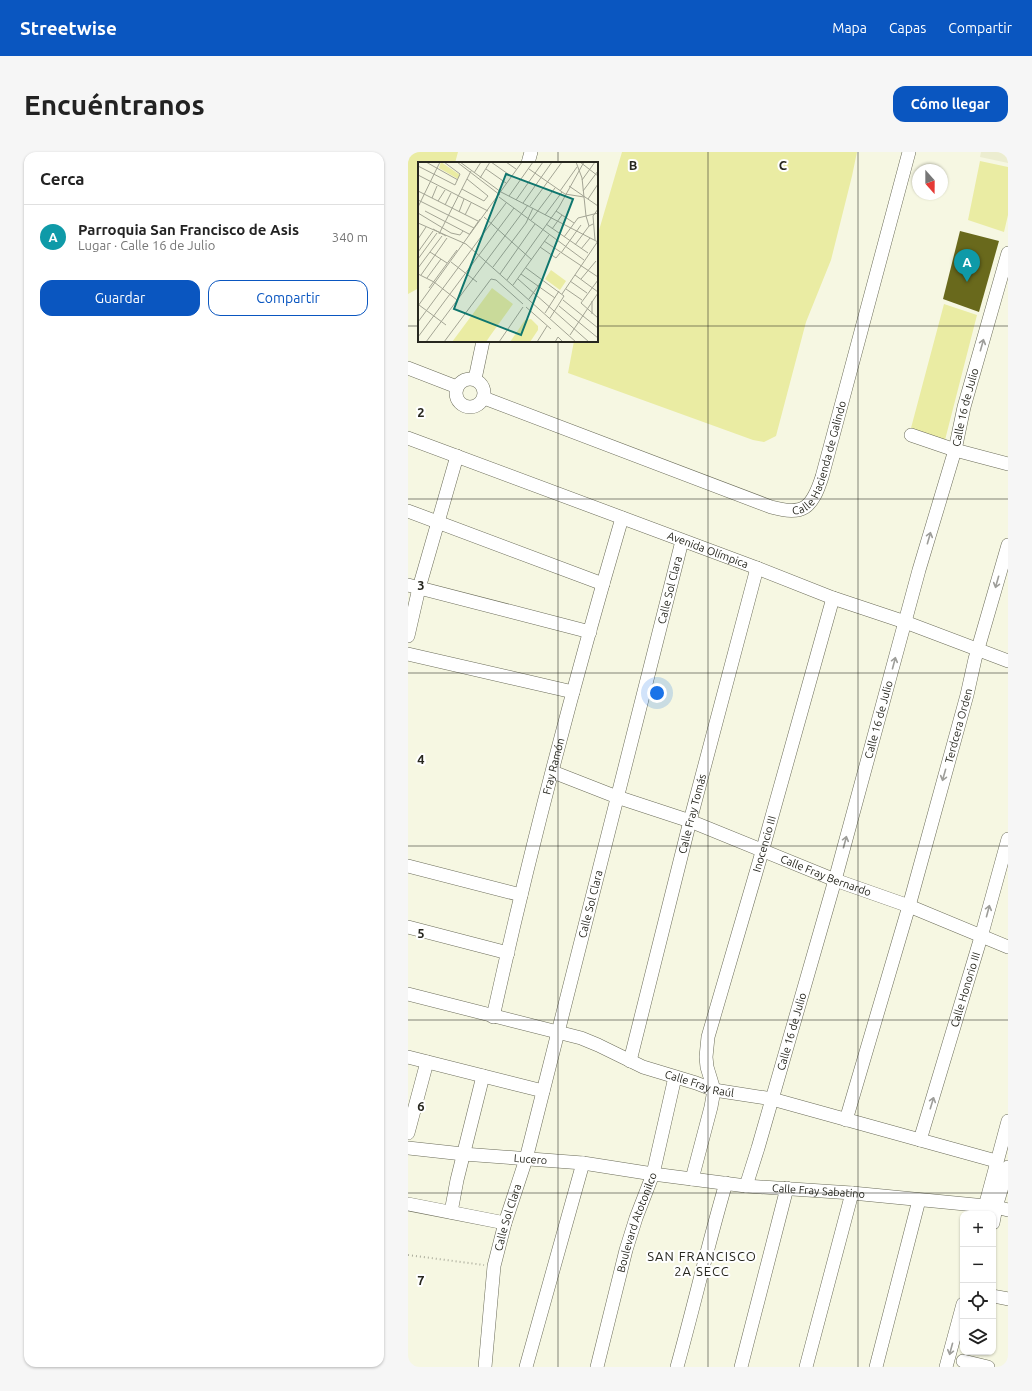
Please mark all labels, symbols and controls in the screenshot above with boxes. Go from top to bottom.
text: Streetwise [20,17,117,39]
text: Mapa [832,20,867,36]
text: Capas [889,20,926,36]
text: Compartir [948,20,1012,36]
button: Cómo llegar [893,86,1008,122]
text: Encuéntranos [24,89,205,120]
text: B [629,158,638,172]
text: C [779,158,788,172]
inset map [418,162,598,342]
north arrow [912,164,948,200]
text: Cerca [40,169,85,188]
text: Parroquia San Francisco de Asis [78,221,299,238]
text: A [48,230,58,244]
text: 340 m [332,230,368,244]
text: Lugar · Calle 16 de Julio [78,238,215,252]
pin: A [954,249,980,282]
button: Guardar [40,280,200,316]
button: Compartir [208,280,368,316]
one-way arrow [979,339,986,352]
street label: Calle 16 de Julio [950,367,981,448]
street label: Calle Hacienda de Galindo [791,399,848,517]
text: 2 [417,405,425,419]
street label: Avenida Olímpica [666,529,750,570]
one-way arrow [926,532,933,545]
street label: Calle Sol Clara [655,555,684,625]
one-way arrow [993,576,1000,589]
text: 3 [417,578,425,592]
one-way arrow [891,657,898,670]
street label: Calle 16 de Julio [862,679,895,760]
your location [647,683,667,703]
street label: Terdcera Orden [943,687,974,765]
street label: Fray Ramón [540,737,566,796]
text: 4 [417,752,425,766]
one-way arrow [940,768,947,781]
street label: Calle Fray Tomás [676,772,708,855]
street label: Inocencio III [750,814,778,874]
one-way arrow [842,836,849,849]
street label: Calle Fray Bernardo [779,852,873,898]
street label: Calle Sol Clara [576,869,605,939]
one-way arrow [985,905,993,918]
text: 5 [417,926,425,940]
street label: Calle Honorio III [948,951,982,1029]
street label: Calle 16 de Julio [775,991,808,1072]
street label: Calle Fray Raúl [663,1068,735,1099]
one-way arrow [929,1097,936,1110]
text: 6 [417,1099,425,1113]
street label: Lucero [513,1152,548,1166]
street label: Boulevard Atotonilco [615,1171,659,1274]
street label: Calle Sol Clara [492,1182,523,1252]
street label: Calle Fray Sabatino [772,1182,866,1200]
map controls [960,1211,996,1355]
button: + [960,1211,996,1247]
button: − [960,1247,996,1283]
district label: SAN FRANCISCO 2A SECC [647,1249,757,1278]
text: 7 [417,1273,425,1287]
button: locate [960,1283,996,1319]
button: layers [960,1319,996,1355]
one-way arrow [947,1342,954,1355]

